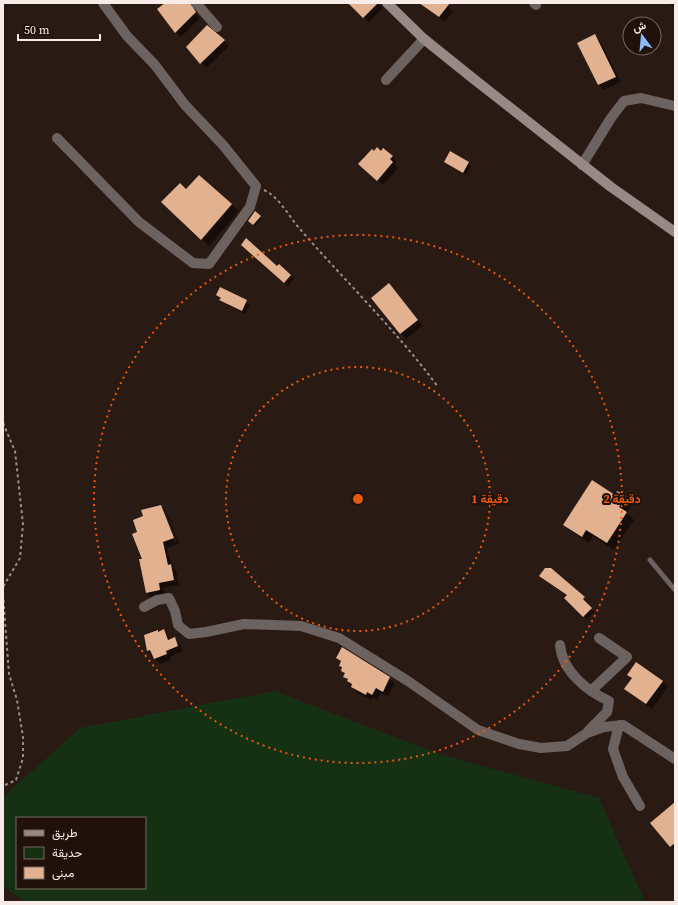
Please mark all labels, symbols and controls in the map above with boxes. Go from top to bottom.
scale bar [18,16,100,42]
north arrow [622,16,662,56]
text: ش [631,18,648,36]
text: 50 m [24,22,50,38]
text: 1 دقيقة [471,491,509,507]
text: 2 دقيقة [603,491,641,507]
centre of rings [351,492,365,506]
legend [16,817,146,889]
text: طريق [52,825,78,841]
text: حديقة [52,845,82,861]
text: مبنى [52,865,74,881]

